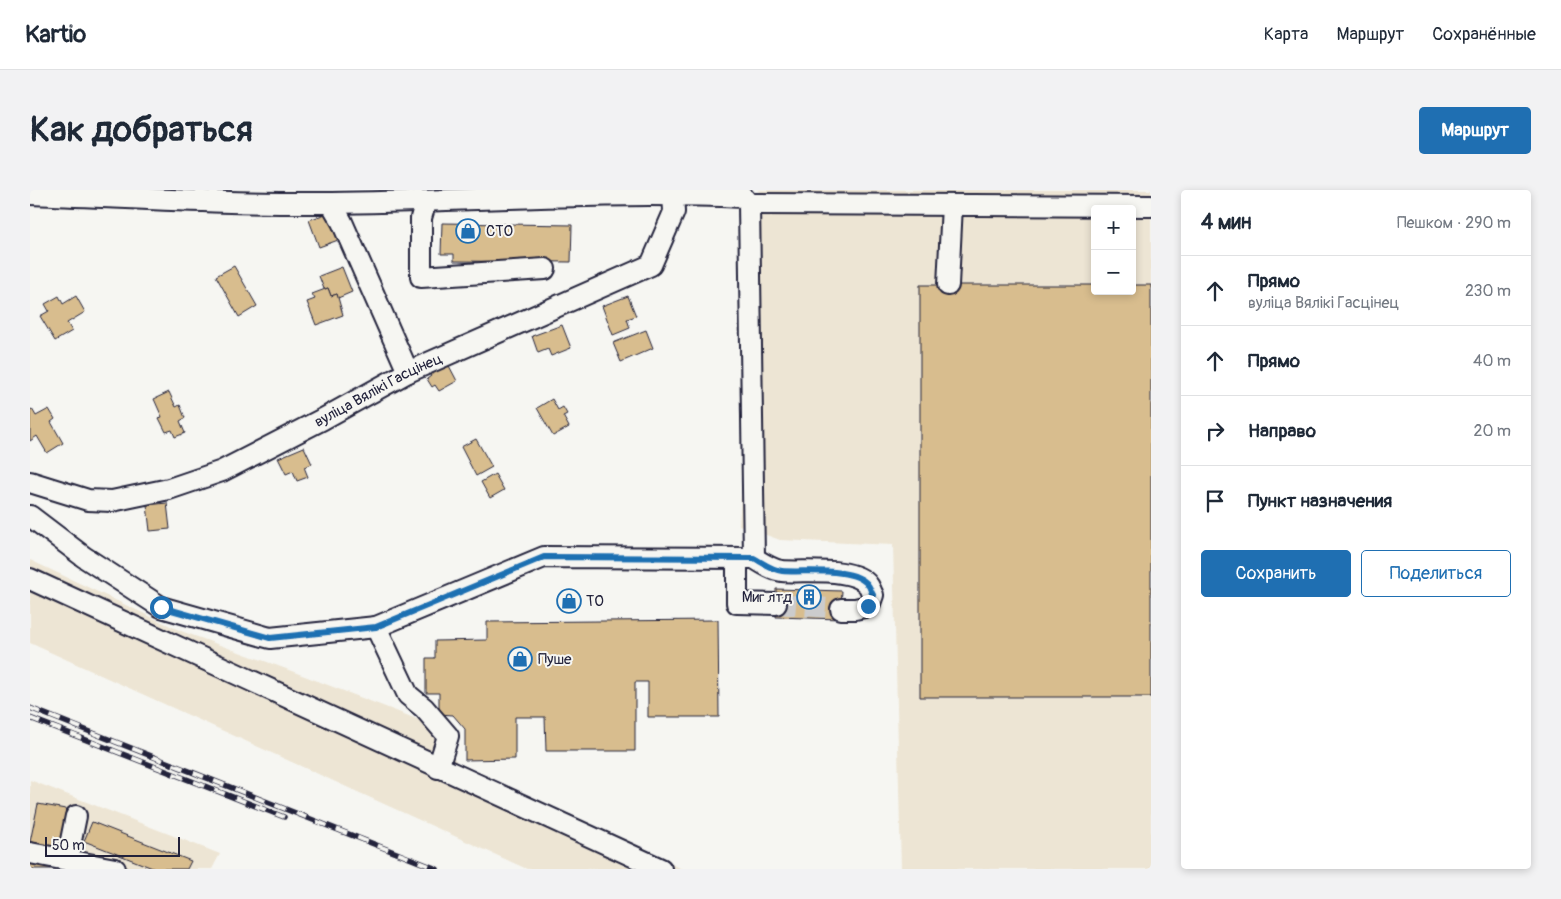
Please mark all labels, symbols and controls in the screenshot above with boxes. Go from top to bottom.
text: Kartio [25,20,86,49]
text: Карта [1264,23,1308,46]
text: Маршрут [1336,23,1404,46]
text: Сохранённые [1432,23,1536,46]
button: Маршрут [1419,107,1531,154]
text: Как добраться [30,108,253,152]
map controls [1091,205,1136,295]
button: + [1091,205,1136,250]
text: 4 мин [1201,209,1251,236]
text: Пешком · 290 m [1397,213,1511,233]
shop icon: СТО [455,218,481,244]
place label: СТО [486,222,513,241]
button: − [1091,250,1136,295]
text: Прямо [1248,269,1300,293]
icon: ahead [1201,277,1229,305]
text: 230 m [1465,281,1511,301]
text: вуліца Вялікі Гасцінец [1248,293,1399,313]
icon: ahead [1201,347,1229,375]
street label: вуліца Вялікі Гасцінец [311,349,445,432]
text: Прямо [1248,349,1300,373]
text: 40 m [1473,351,1511,371]
icon: right [1201,417,1229,445]
text: Направо [1248,419,1316,443]
text: 20 m [1473,421,1511,441]
icon: arrive [1201,487,1229,515]
text: Пункт назначения [1248,489,1392,513]
button: Сохранить [1201,550,1351,597]
button: Поделиться [1361,550,1511,597]
building icon: Миг лтд [796,584,822,610]
shop icon: ТО [556,588,582,614]
place label: Миг лтд [742,588,792,607]
place label: ТО [586,592,604,611]
route end [857,595,880,618]
route start [150,596,173,619]
shop icon: Пуше [507,646,533,672]
place label: Пуше [538,650,572,669]
scale bar [45,834,180,857]
text: 50 m [52,837,85,854]

